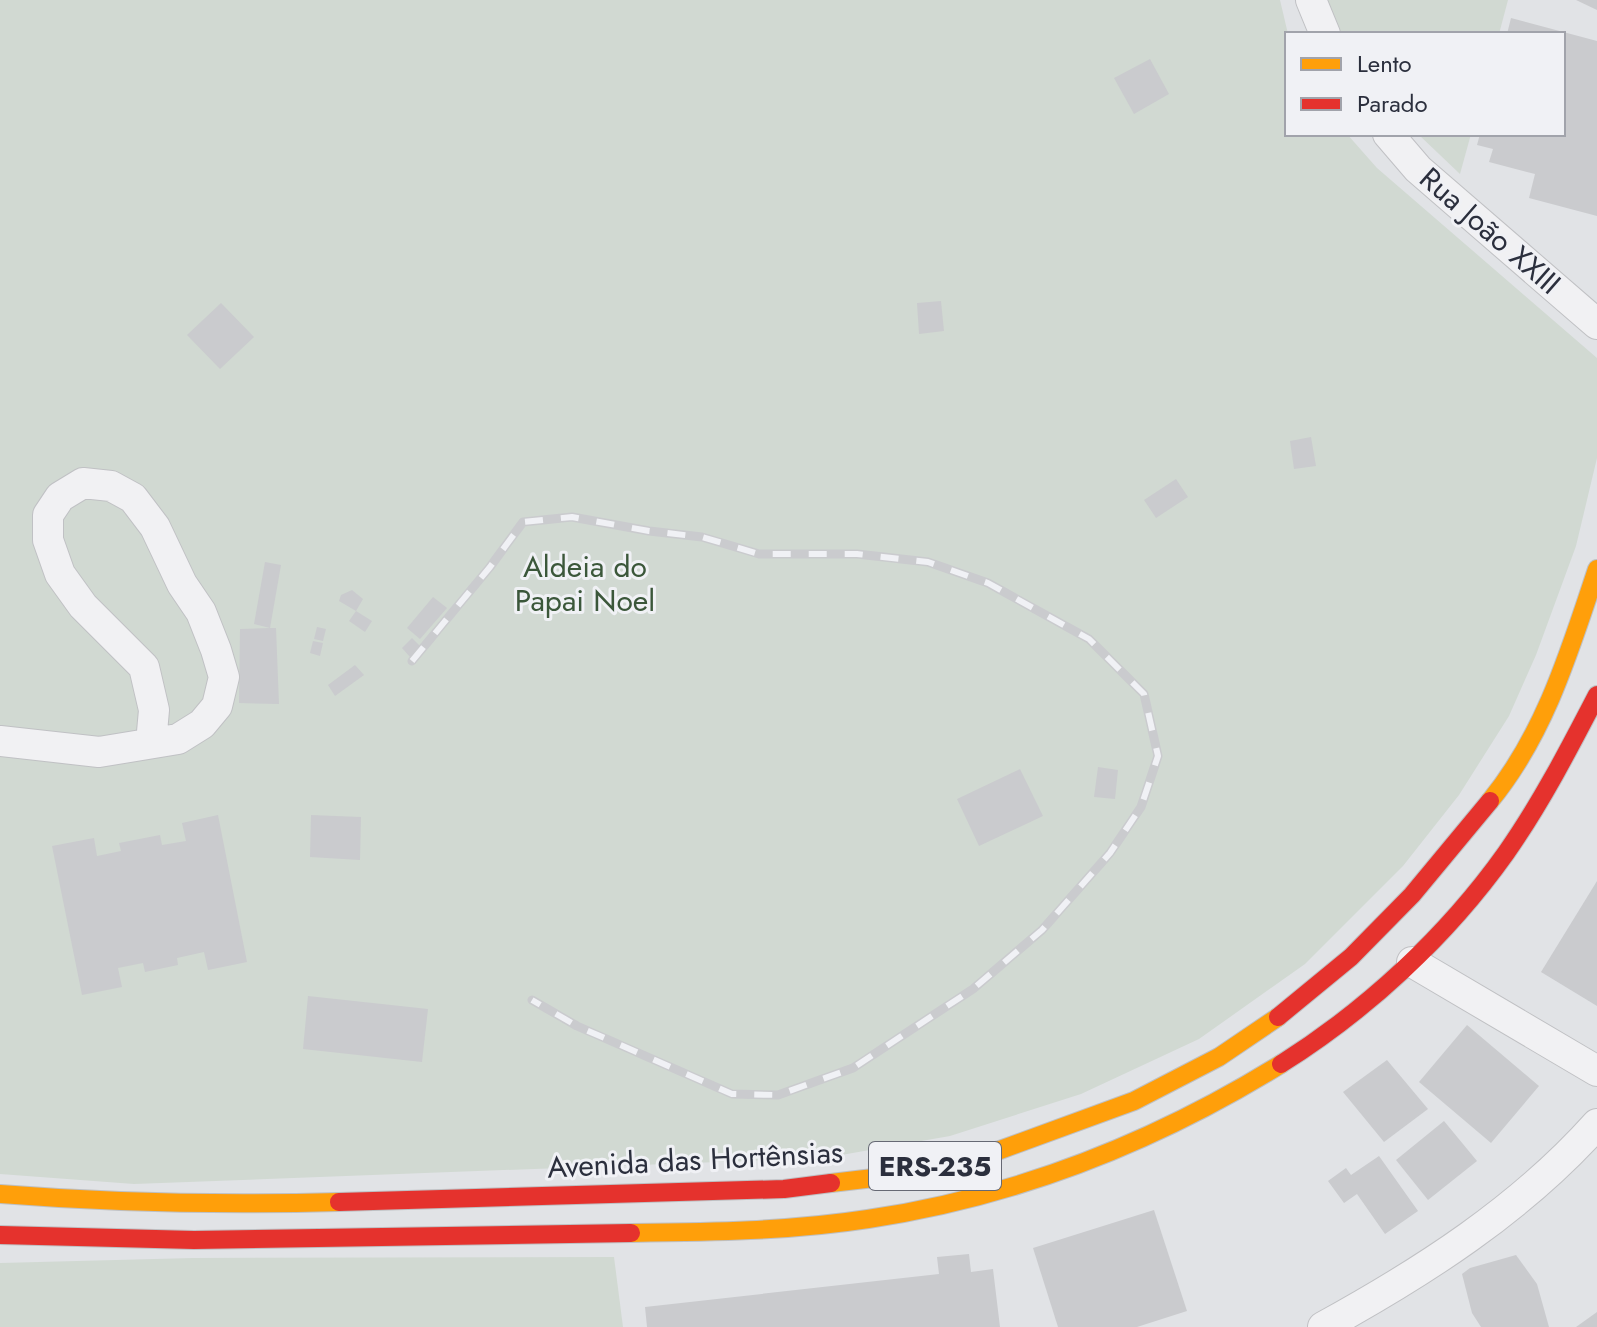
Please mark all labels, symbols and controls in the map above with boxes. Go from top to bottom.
legend [1285,32,1565,136]
text: Lento [1357,46,1412,81]
text: Parado [1357,86,1428,121]
street label: Rua João XXIII [1410,157,1570,304]
park label: Aldeia do Papai Noel [515,545,655,622]
street label: Avenida das Hortênsias [546,1130,844,1189]
road number: ERS-235 [869,1142,1001,1190]

